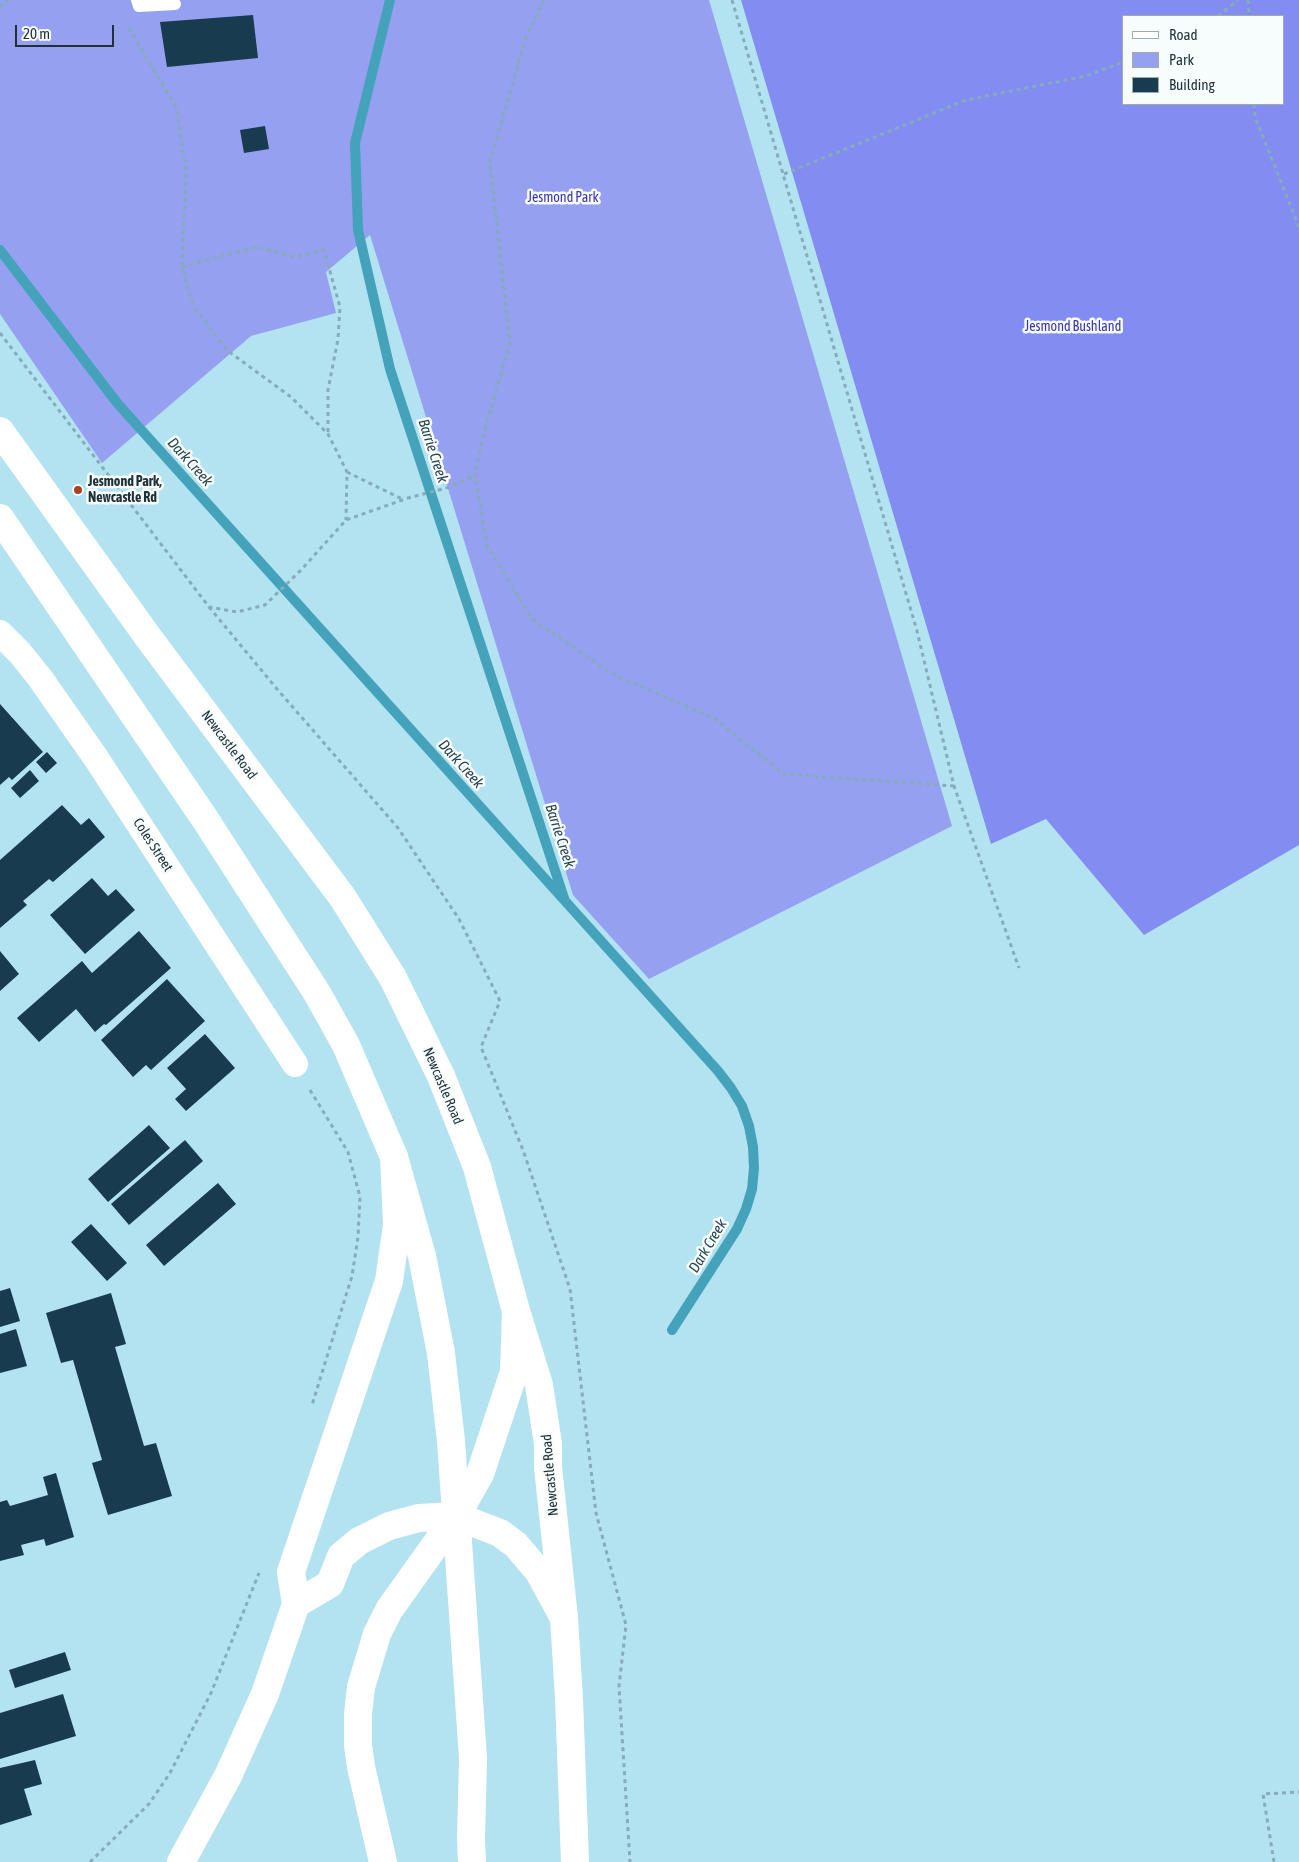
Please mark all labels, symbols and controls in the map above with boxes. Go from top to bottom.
scale bar [18,15,116,47]
legend [1122,15,1284,105]
text: 20 m [23,25,50,42]
text: Road [1169,26,1198,43]
text: Park [1169,51,1194,68]
text: Building [1169,76,1215,93]
park label: Jesmond Park [527,190,599,206]
park label: Jesmond Bushland [1025,319,1121,335]
water label: Barrie Creek [414,417,452,485]
water label: Dark Creek [164,434,216,490]
place label: Jesmond Park, Newcastle Rd [88,474,162,507]
marker: Jesmond Park, Newcastle Rd [72,484,84,496]
street label: Newcastle Road [198,707,260,783]
water label: Dark Creek [435,736,487,792]
water label: Barrie Creek [541,802,579,870]
street label: Coles Street [130,815,176,875]
street label: Newcastle Road [419,1045,467,1127]
water label: Dark Creek [685,1216,731,1276]
street label: Newcastle Road [538,1433,562,1517]

